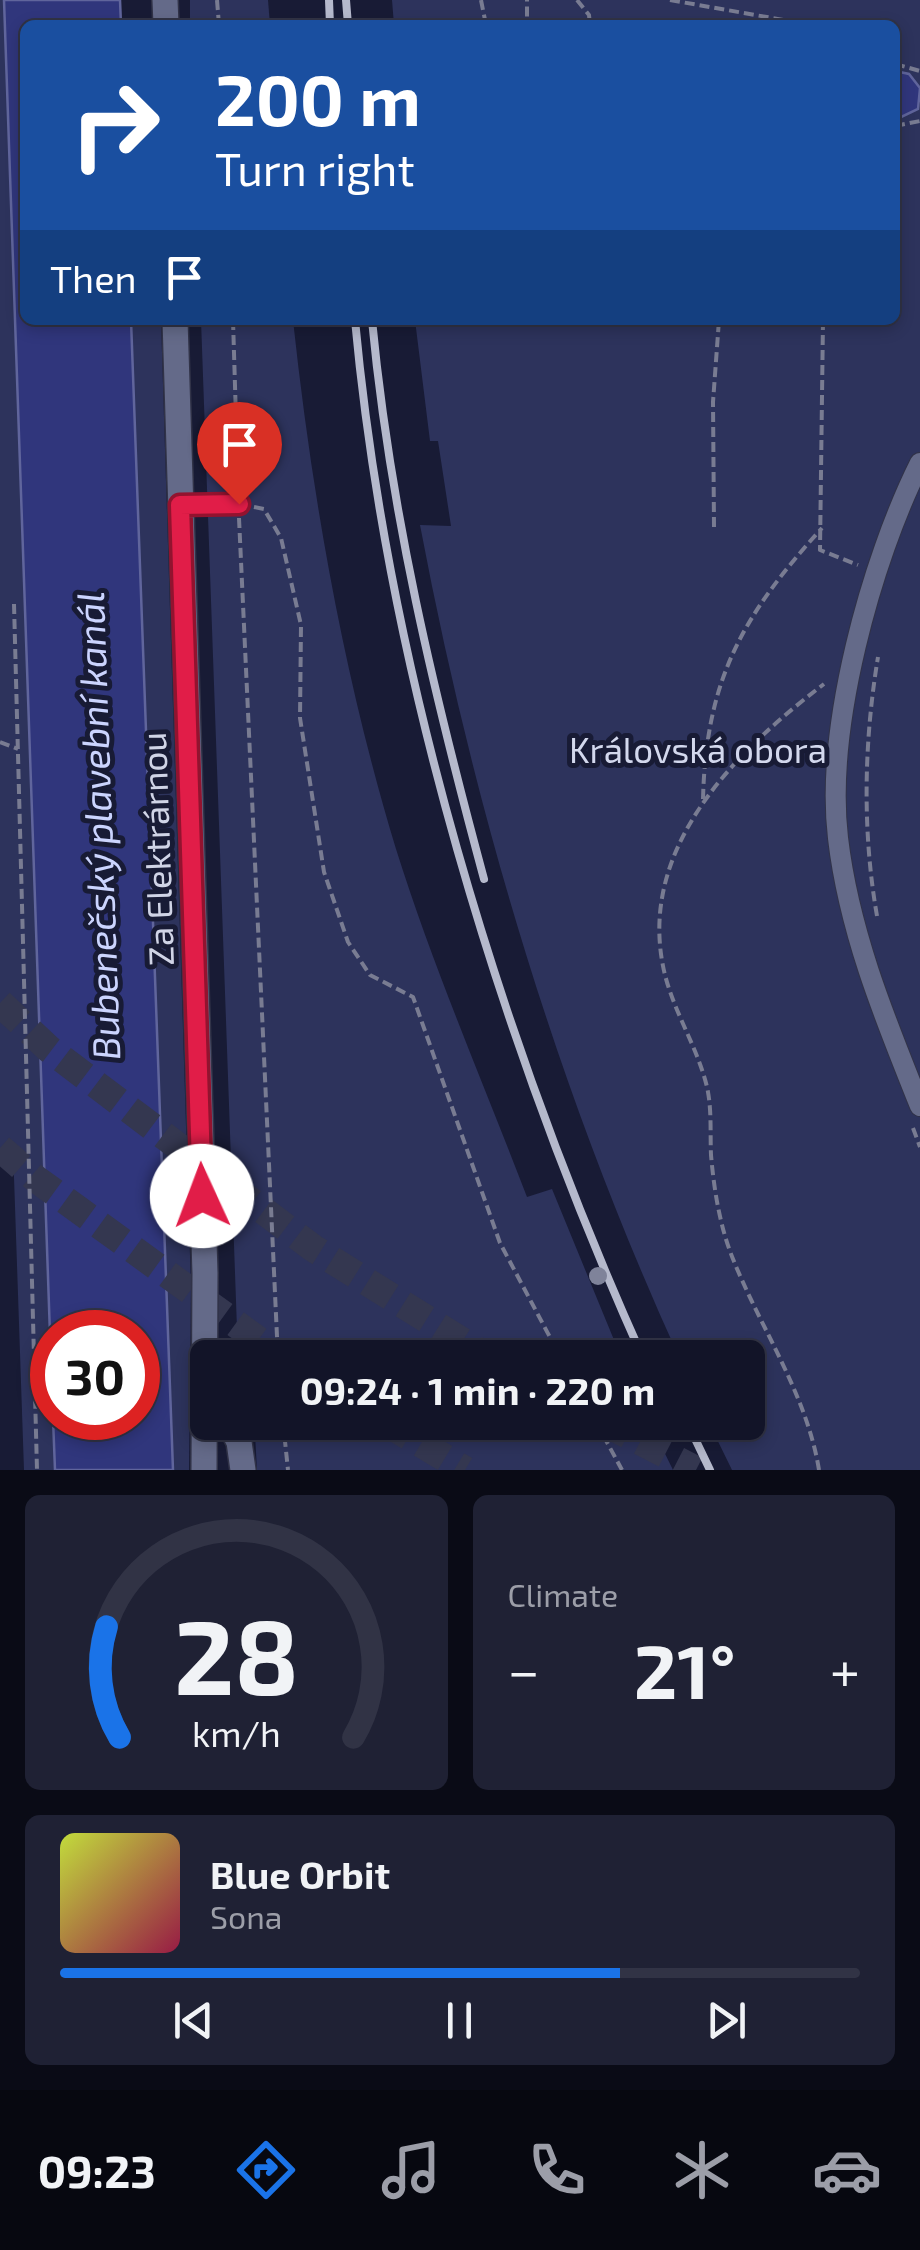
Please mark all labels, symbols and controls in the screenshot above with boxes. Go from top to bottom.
text: 200 m [215,56,421,140]
icon: right [50,60,180,190]
text: Turn right [215,141,415,195]
icon: arrive [157,250,212,305]
text: Then [50,255,137,301]
pin [197,402,282,505]
icon: arrive [212,417,267,472]
water label: Bubenečský plavební kanál [66,591,128,1061]
park label: Královská obora [569,728,827,770]
street label: Za Elektrárnou [131,731,181,967]
position arrow [150,1144,254,1248]
speed limit sign: 30 [30,1310,160,1440]
text: 09:24 · 1 min · 220 m [300,1367,655,1413]
text: Climate [508,1575,618,1613]
text: 28 [174,1591,299,1716]
text: 21° [634,1624,736,1714]
text: − [508,1636,540,1702]
text: + [830,1636,860,1702]
text: km/h [192,1711,281,1754]
text: Blue Orbit [210,1851,390,1897]
text: Sona [210,1897,282,1935]
icon: previous [166,1993,221,2048]
icon: pause [432,1993,487,2048]
icon: next [699,1993,754,2048]
icon: directions [231,2135,301,2205]
icon: music [376,2135,446,2205]
icon: phone [522,2135,592,2205]
icon: climate [667,2135,737,2205]
icon: car [812,2135,882,2205]
text: 09:23 [38,2143,156,2197]

